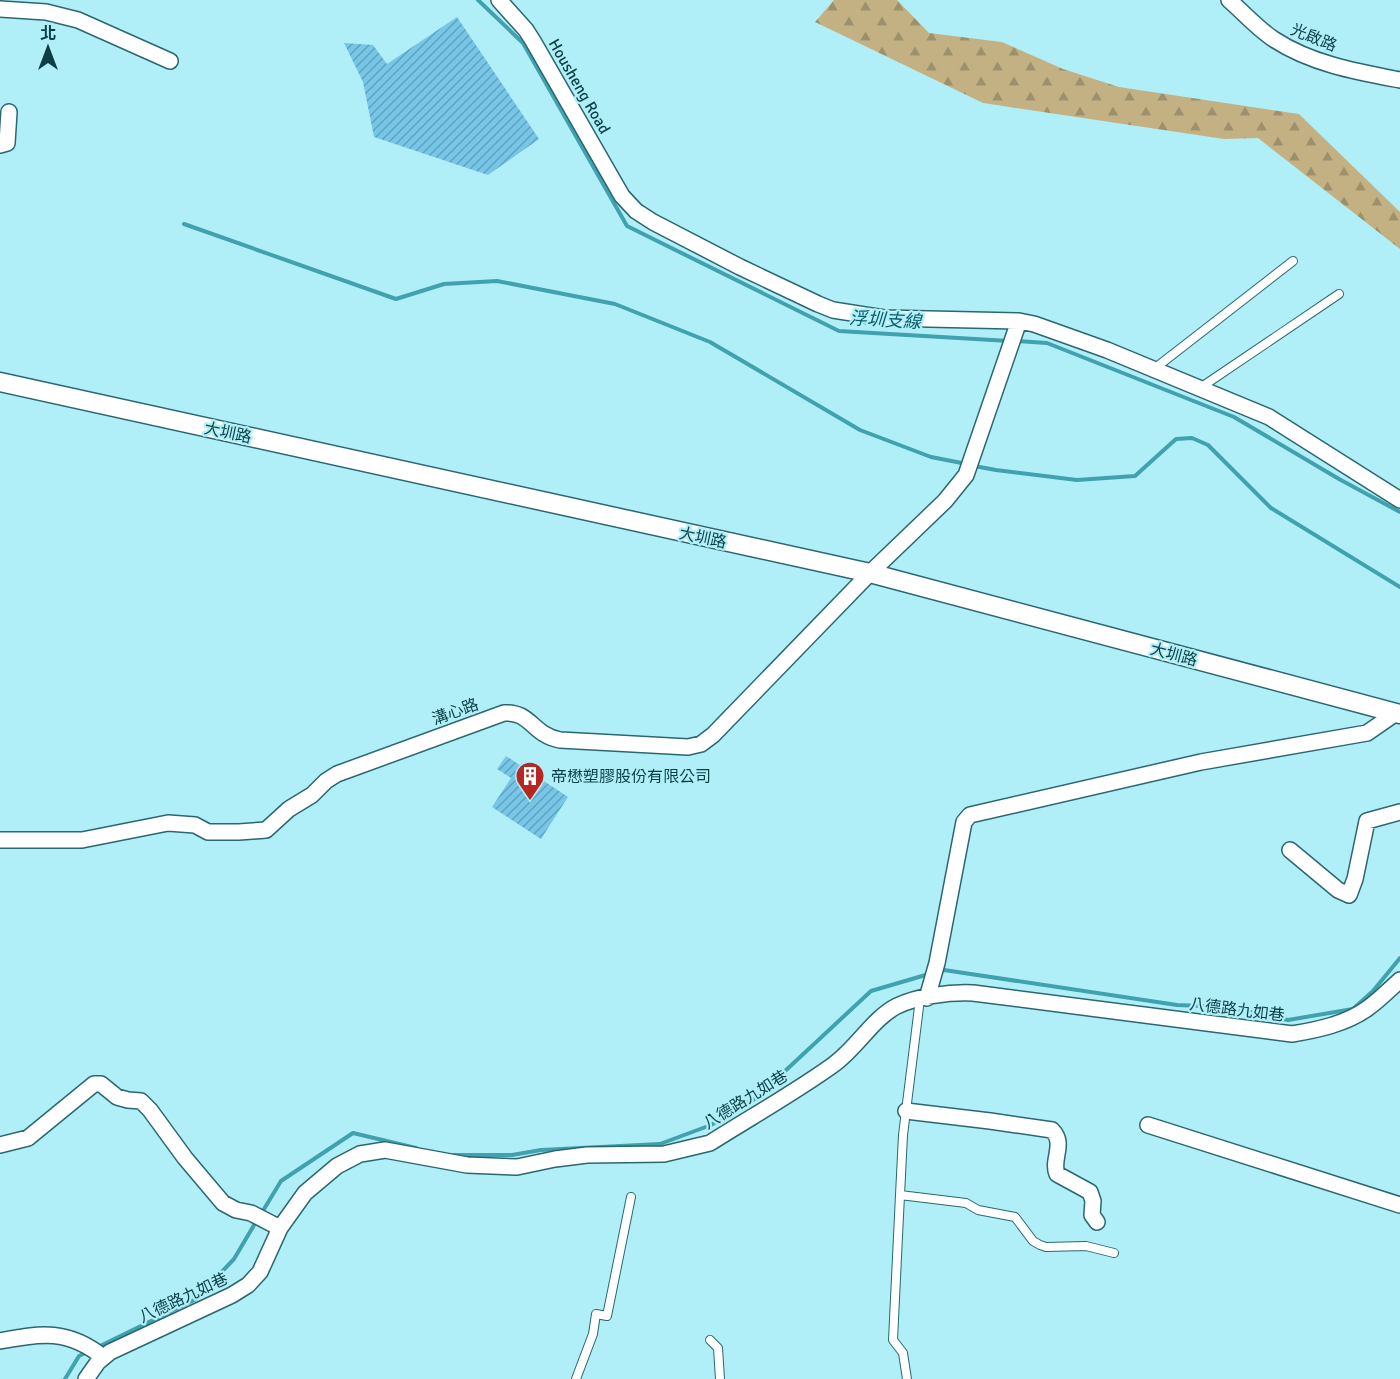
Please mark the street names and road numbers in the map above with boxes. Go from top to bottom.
street label: 光啟路 [1288,20,1340,56]
street label: Housheng Road [544,35,614,138]
street label: 大圳路 [202,418,253,448]
street label: 大圳路 [677,523,728,553]
street label: 大圳路 [1148,639,1200,671]
street label: 溝心路 [429,694,481,730]
street label: 八德路九如巷 [1188,994,1286,1026]
street label: 八德路九如巷 [700,1066,792,1134]
street label: 八德路九如巷 [136,1269,231,1327]

